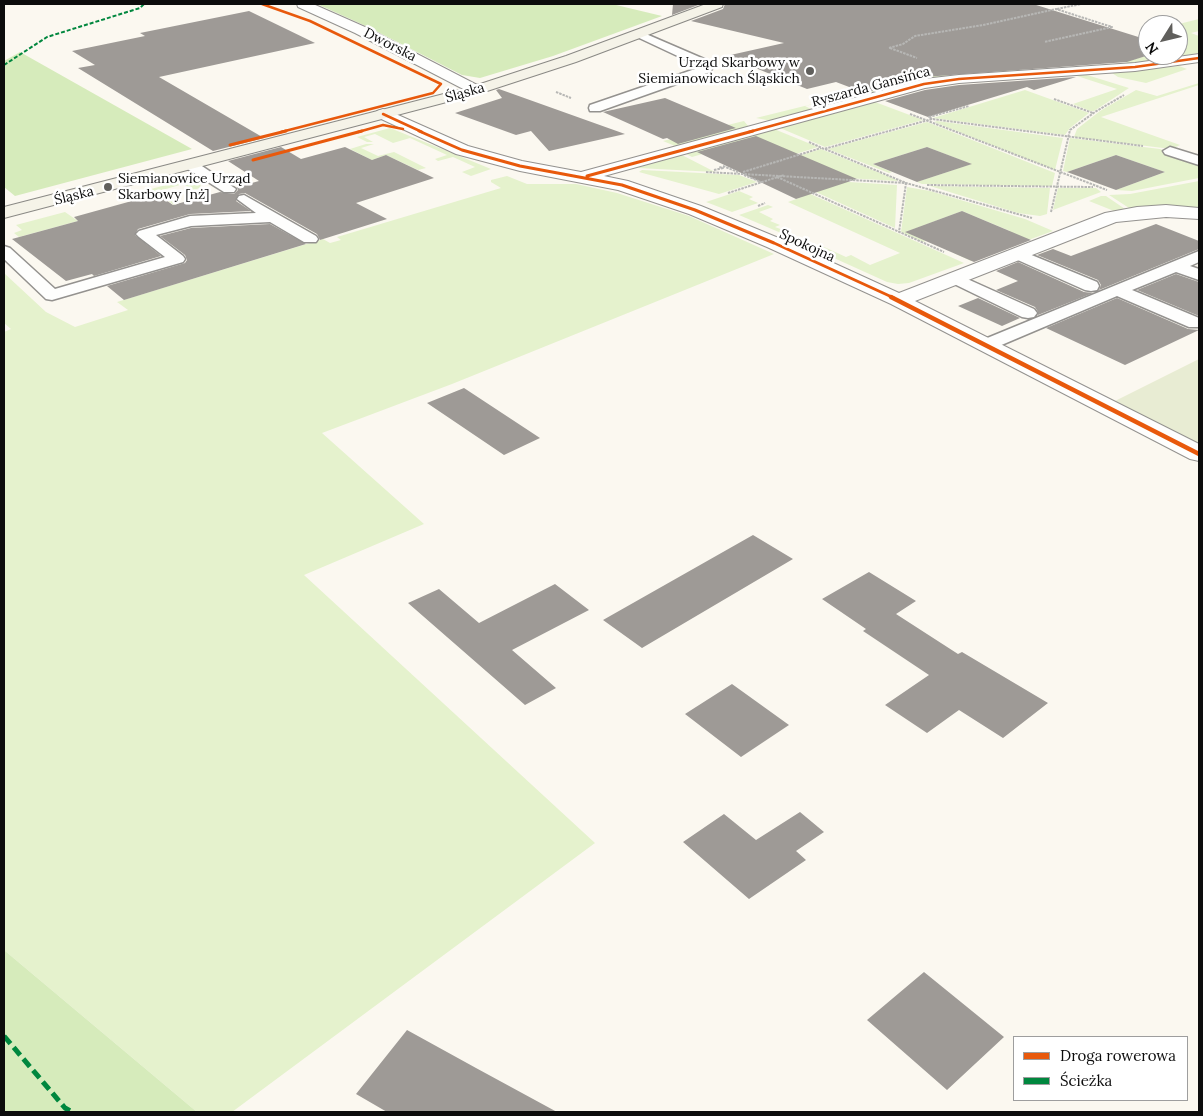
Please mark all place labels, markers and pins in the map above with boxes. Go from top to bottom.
place label: Urząd Skarbowy w Siemianowicach Śląskich [638,55,800,88]
marker: Urząd Skarbowy w Siemianowicach Śląskich [804,65,816,77]
place label: Siemianowice Urząd Skarbowy [nż] [118,171,251,203]
marker: Siemianowice Urząd Skarbowy [nż] [102,181,114,193]

